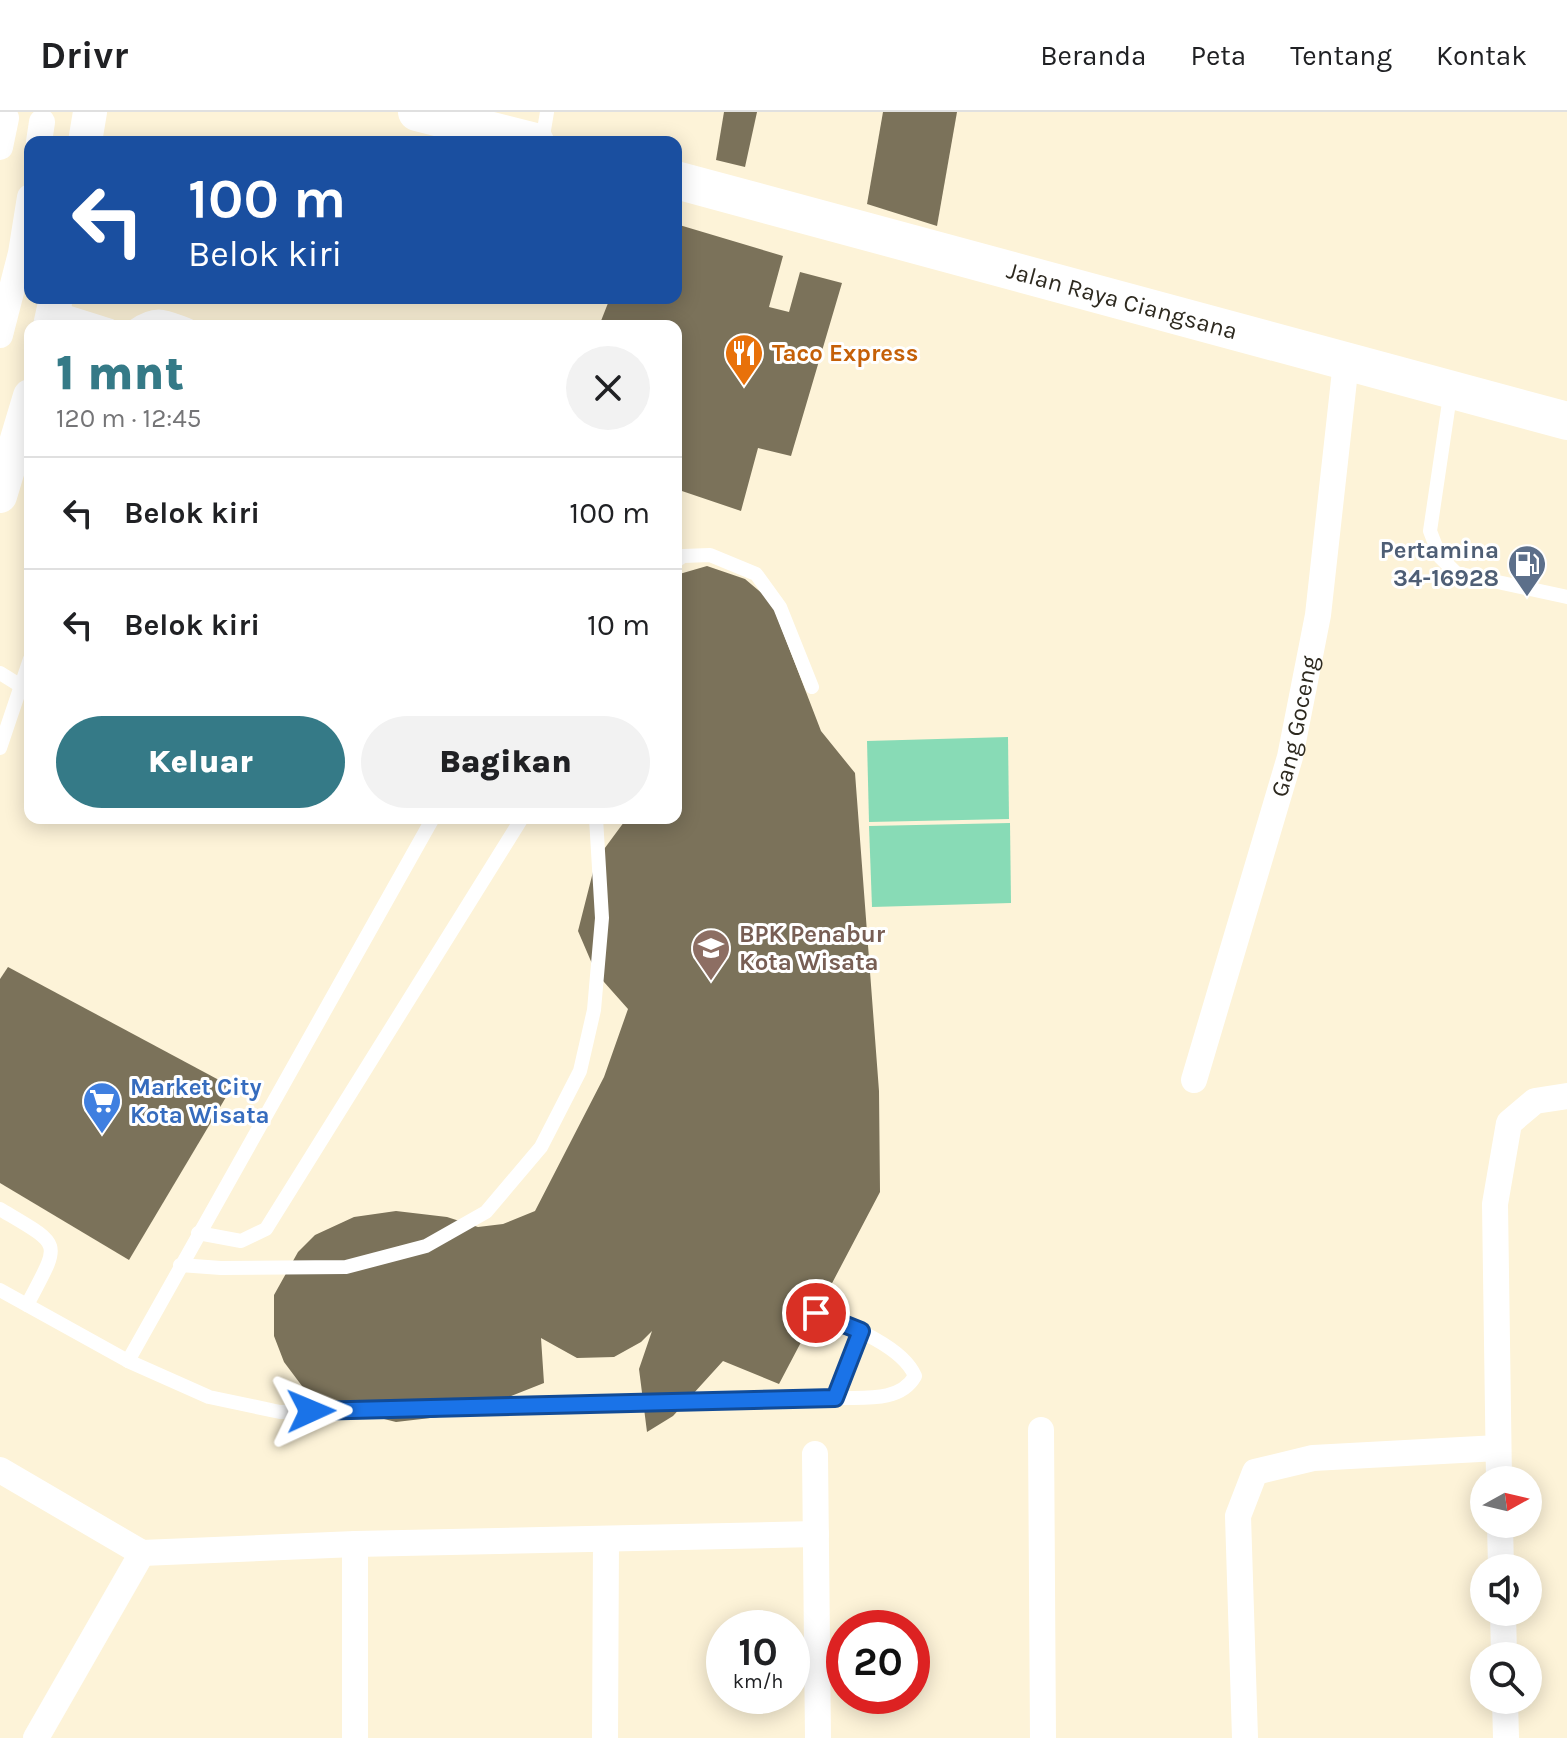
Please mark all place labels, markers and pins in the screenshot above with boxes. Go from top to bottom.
restaurant icon: Taco Express [723,332,765,387]
place label: Taco Express [772,339,918,367]
place label: Pertamina 34-16928 [1380,536,1499,592]
fuel station icon: Pertamina 34-16928 [1506,543,1548,598]
place label: BPK Penabur Kota Wisata [739,920,886,976]
school or university icon: BPK Penabur Kota Wisata [690,927,732,982]
place label: Market City Kota Wisata [130,1073,270,1129]
supermarket icon: Market City Kota Wisata [81,1080,123,1135]
pin [782,1279,850,1347]

